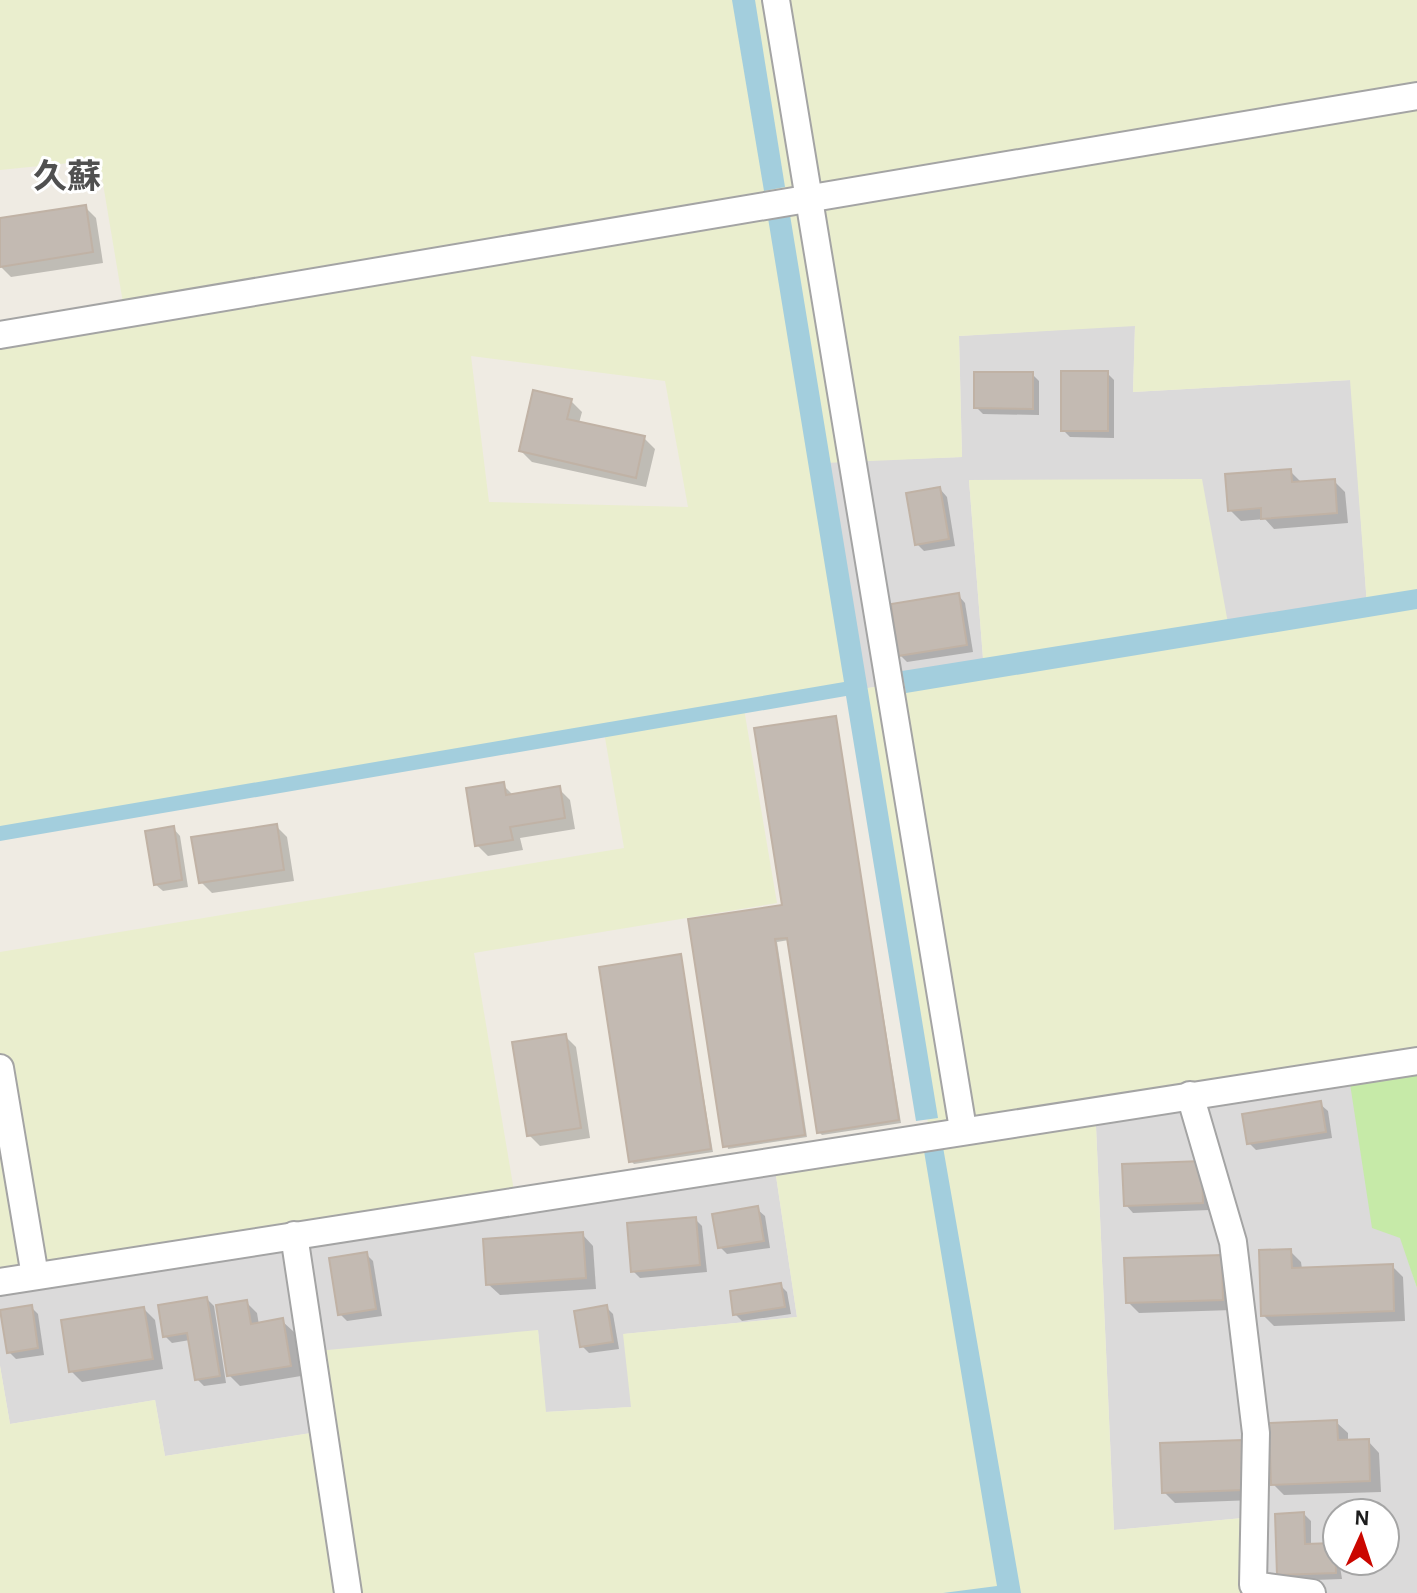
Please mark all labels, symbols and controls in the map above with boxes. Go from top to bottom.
district label: 久蘇 [33,158,101,195]
north arrow [1321,1497,1401,1577]
text: N [1354,1507,1370,1529]

